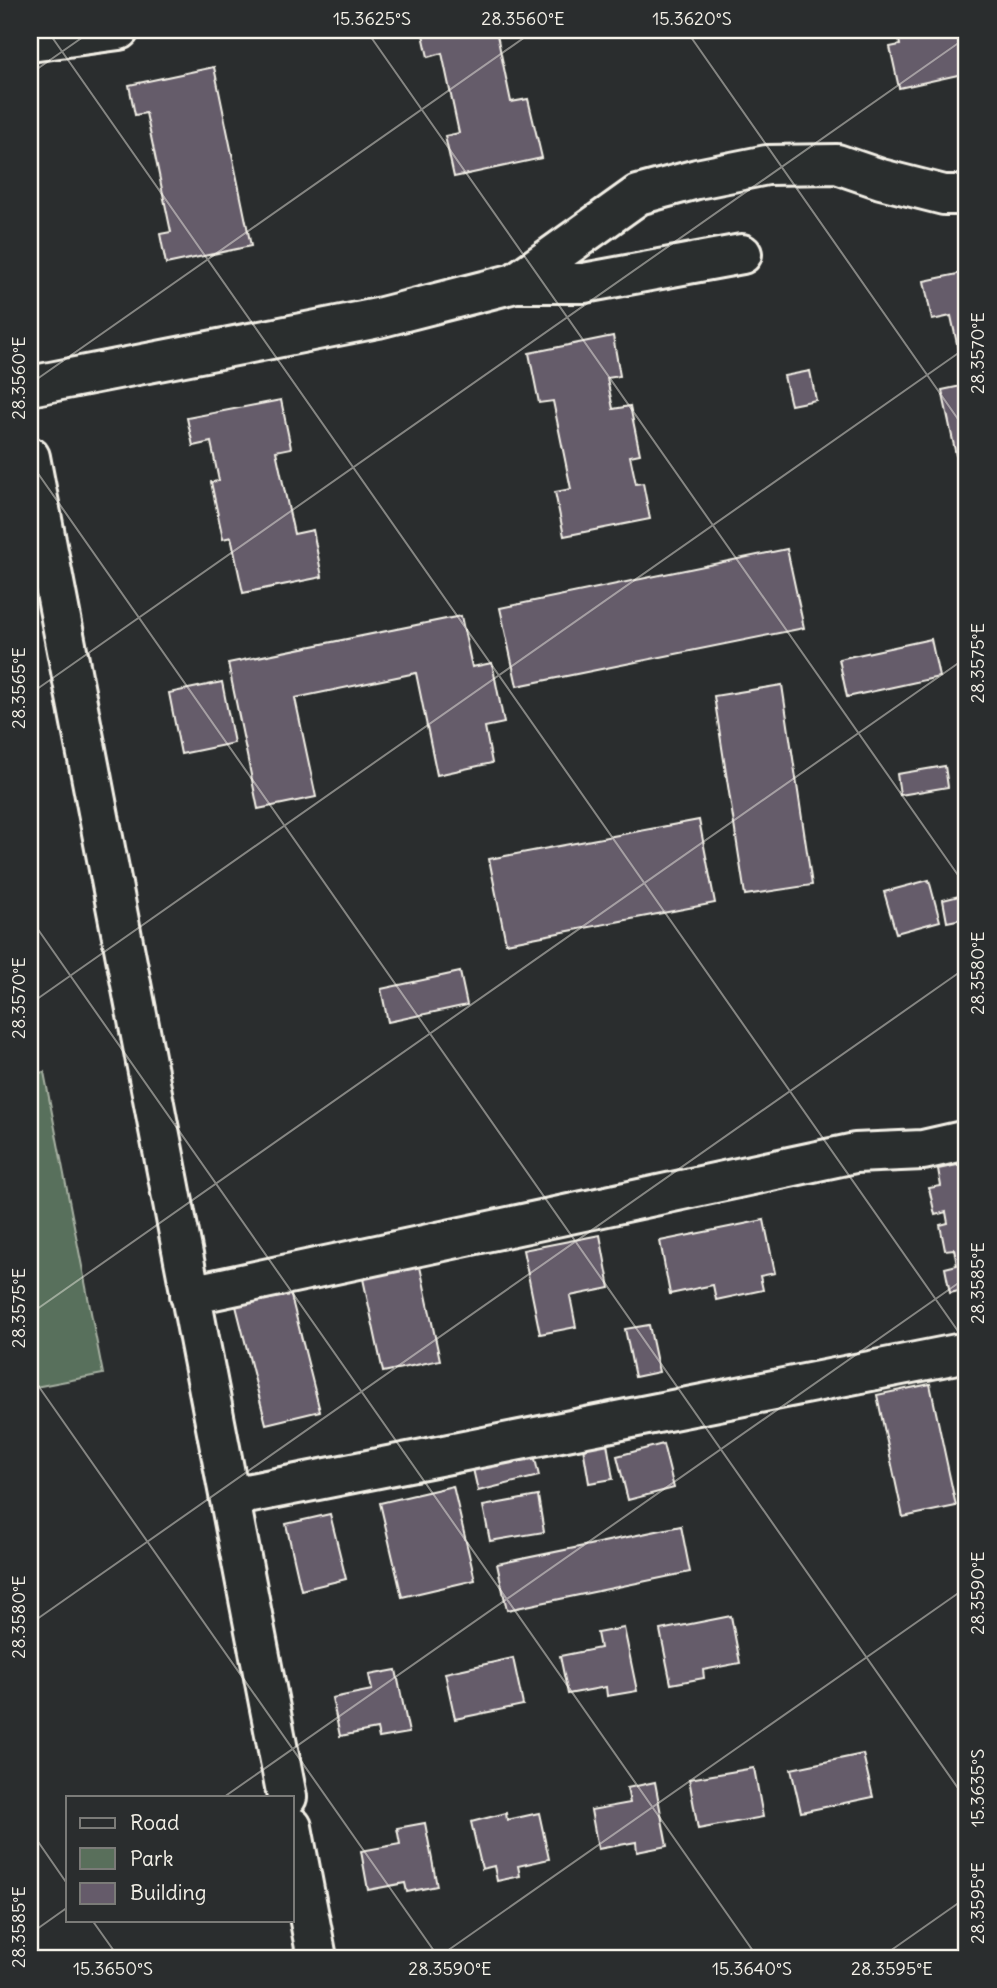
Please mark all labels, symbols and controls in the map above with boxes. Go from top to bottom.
text: 15.3625°S [333,7,411,30]
text: 28.3560°E [481,7,565,30]
text: 15.3620°S [652,7,732,30]
text: 28.3570°E [966,312,989,394]
text: 28.3560°E [7,336,30,420]
text: 28.3575°E [966,623,989,703]
text: 28.3565°E [7,647,30,729]
text: 28.3580°E [966,931,989,1015]
text: 28.3570°E [7,957,30,1039]
text: 28.3585°E [966,1242,989,1324]
text: 28.3575°E [7,1268,30,1348]
text: 28.3590°E [966,1551,989,1635]
text: 28.3580°E [7,1575,30,1659]
text: 15.3635°S [966,1749,989,1827]
legend [66,1796,294,1922]
text: Road [130,1809,179,1836]
text: Park [130,1845,173,1872]
text: 28.3595°E [966,1862,989,1944]
text: Building [130,1879,206,1906]
text: 28.3585°E [7,1886,30,1968]
text: 15.3650°S [73,1957,153,1980]
text: 28.3590°E [408,1957,492,1980]
text: 15.3640°S [712,1957,792,1980]
text: 28.3595°E [851,1957,933,1980]

